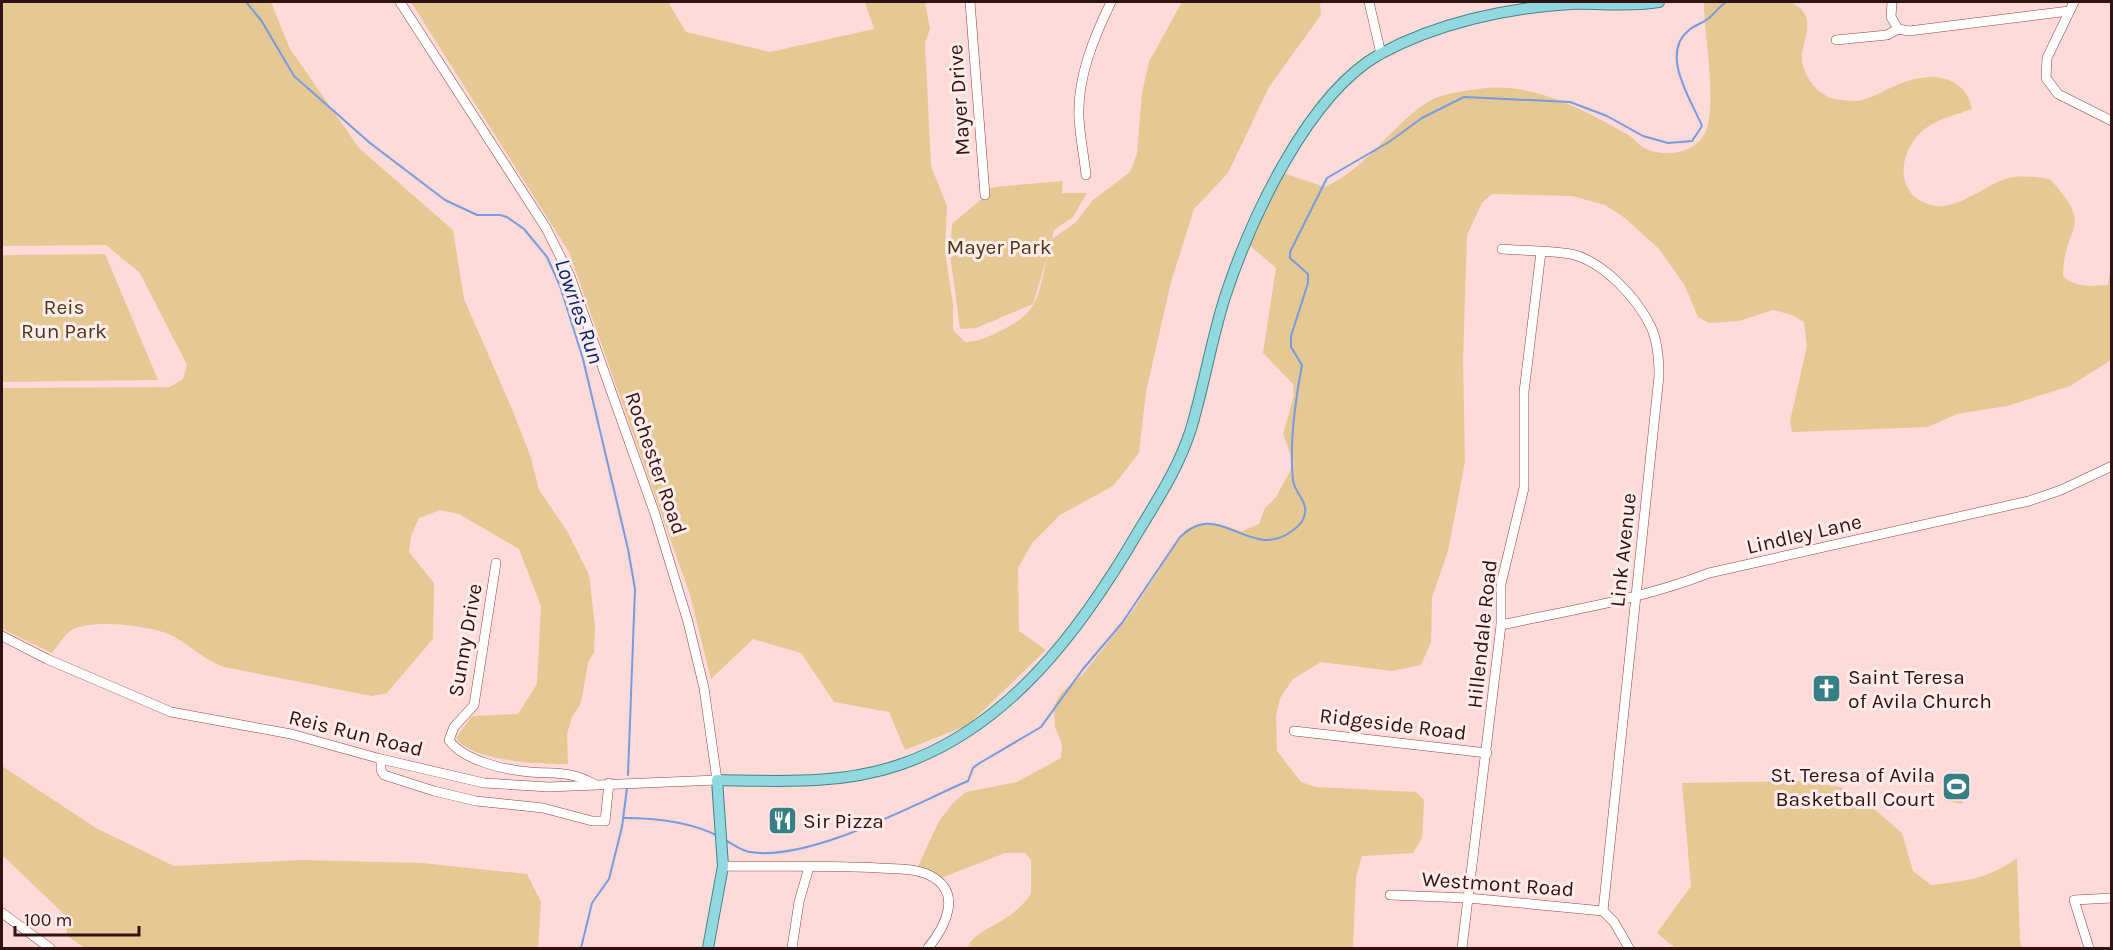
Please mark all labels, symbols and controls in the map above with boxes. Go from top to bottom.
street label: Mayer Drive [943,44,975,156]
park label: Mayer Park [946,235,1052,259]
water label: Lowries Run [549,255,609,367]
park label: Reis Run Park [21,295,107,343]
street label: Rochester Road [620,389,692,537]
street label: Link Avenue [1605,492,1641,608]
street label: Lindley Lane [1744,509,1864,559]
street label: Hillendale Road [1462,558,1502,710]
street label: Sunny Drive [443,581,487,699]
place label: Saint Teresa of Avila Church [1848,665,1992,713]
church icon: Saint Teresa of Avila Church [1811,673,1843,705]
street label: Ridgeside Road [1318,703,1468,745]
street label: Reis Run Road [286,705,426,761]
place label: St. Teresa of Avila Basketball Court [1770,763,1935,811]
sports icon: St. Teresa of Avila Basketball Court [1940,771,1972,803]
restaurant icon: Sir Pizza [766,805,798,837]
place label: Sir Pizza [803,809,884,833]
street label: Westmont Road [1421,867,1575,901]
scale bar [15,899,140,937]
text: 100 m [24,909,72,931]

